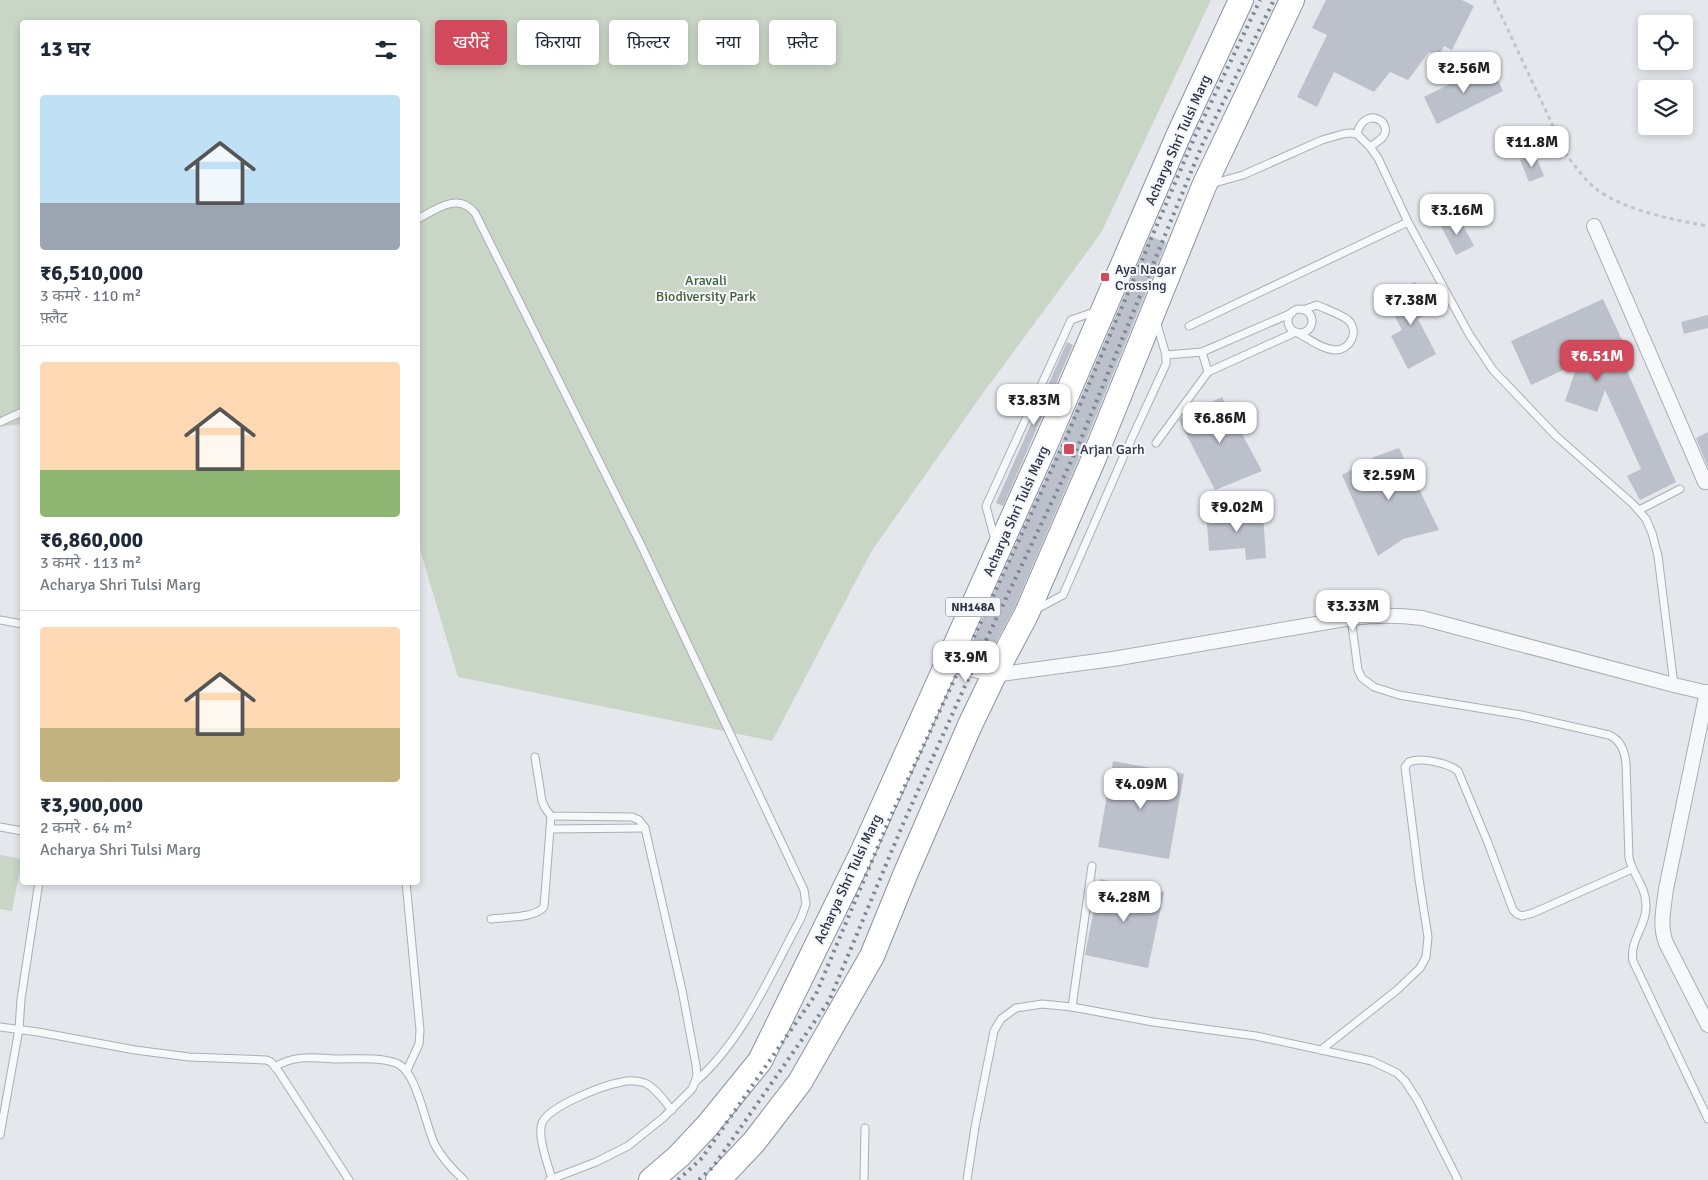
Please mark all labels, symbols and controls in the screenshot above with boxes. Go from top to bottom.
map controls [1638,15,1693,135]
button: locate [1638,15,1693,70]
chip: खरीदें [435,20,507,65]
chip: किराया [517,20,599,65]
chip: फ़िल्टर [609,20,688,65]
chip: नया [698,20,759,65]
chip: फ़्लैट [769,20,836,65]
text: 13 घर [40,36,90,62]
icon: filters [372,36,400,64]
pin: ₹2.56M [1423,52,1505,94]
text: ₹2.56M [1438,58,1490,78]
street label: Acharya Shri Tulsi Marg [1142,72,1214,208]
button: layers [1638,80,1693,135]
pin: ₹11.8M [1491,126,1573,168]
icon: home [175,128,265,218]
text: ₹11.8M [1506,132,1558,152]
pin: ₹3.16M [1416,194,1498,236]
text: ₹3.16M [1431,200,1483,220]
text: ₹6,510,000 [40,260,143,286]
place label: Aya Nagar Crossing [1115,261,1177,294]
marker: Aya Nagar Crossing [1099,271,1111,283]
park label: Aravali Biodiversity Park [656,272,756,305]
pin: ₹7.38M [1370,284,1452,326]
text: 3 कमरे · 110 m² [40,286,141,306]
text: ₹7.38M [1385,290,1437,310]
text: फ़्लैट [40,308,68,328]
pin: ₹6.51M [1556,340,1638,382]
text: ₹6.51M [1571,346,1623,366]
pin: ₹3.83M [993,384,1075,426]
text: ₹3.83M [1008,390,1060,410]
icon: home [175,394,265,484]
pin: ₹6.86M [1179,402,1261,444]
text: ₹6.86M [1194,408,1246,428]
place label: Arjan Garh [1080,441,1145,458]
marker: Arjan Garh [1062,442,1076,456]
street label: Acharya Shri Tulsi Marg [980,443,1052,579]
pin: ₹2.59M [1348,458,1430,501]
text: ₹2.59M [1363,465,1415,485]
pin: ₹9.02M [1196,490,1278,533]
text: ₹9.02M [1211,497,1263,517]
text: ₹6,860,000 [40,527,143,553]
text: 3 कमरे · 113 m² [40,553,141,573]
text: Acharya Shri Tulsi Marg [40,575,201,595]
pin: ₹3.33M [1312,590,1394,632]
text: ₹3.33M [1327,596,1379,616]
road number: NH148A [946,598,1000,616]
pin: ₹3.9M [931,640,1001,683]
text: ₹3.9M [944,647,988,667]
icon: home [175,659,265,749]
pin: ₹4.09M [1100,768,1182,810]
text: ₹4.09M [1115,774,1167,794]
text: ₹3,900,000 [40,792,143,818]
street label: Acharya Shri Tulsi Marg [811,812,885,946]
text: 2 कमरे · 64 m² [40,818,133,838]
text: Acharya Shri Tulsi Marg [40,840,201,860]
pin: ₹4.28M [1083,880,1165,923]
text: ₹4.28M [1098,887,1150,907]

